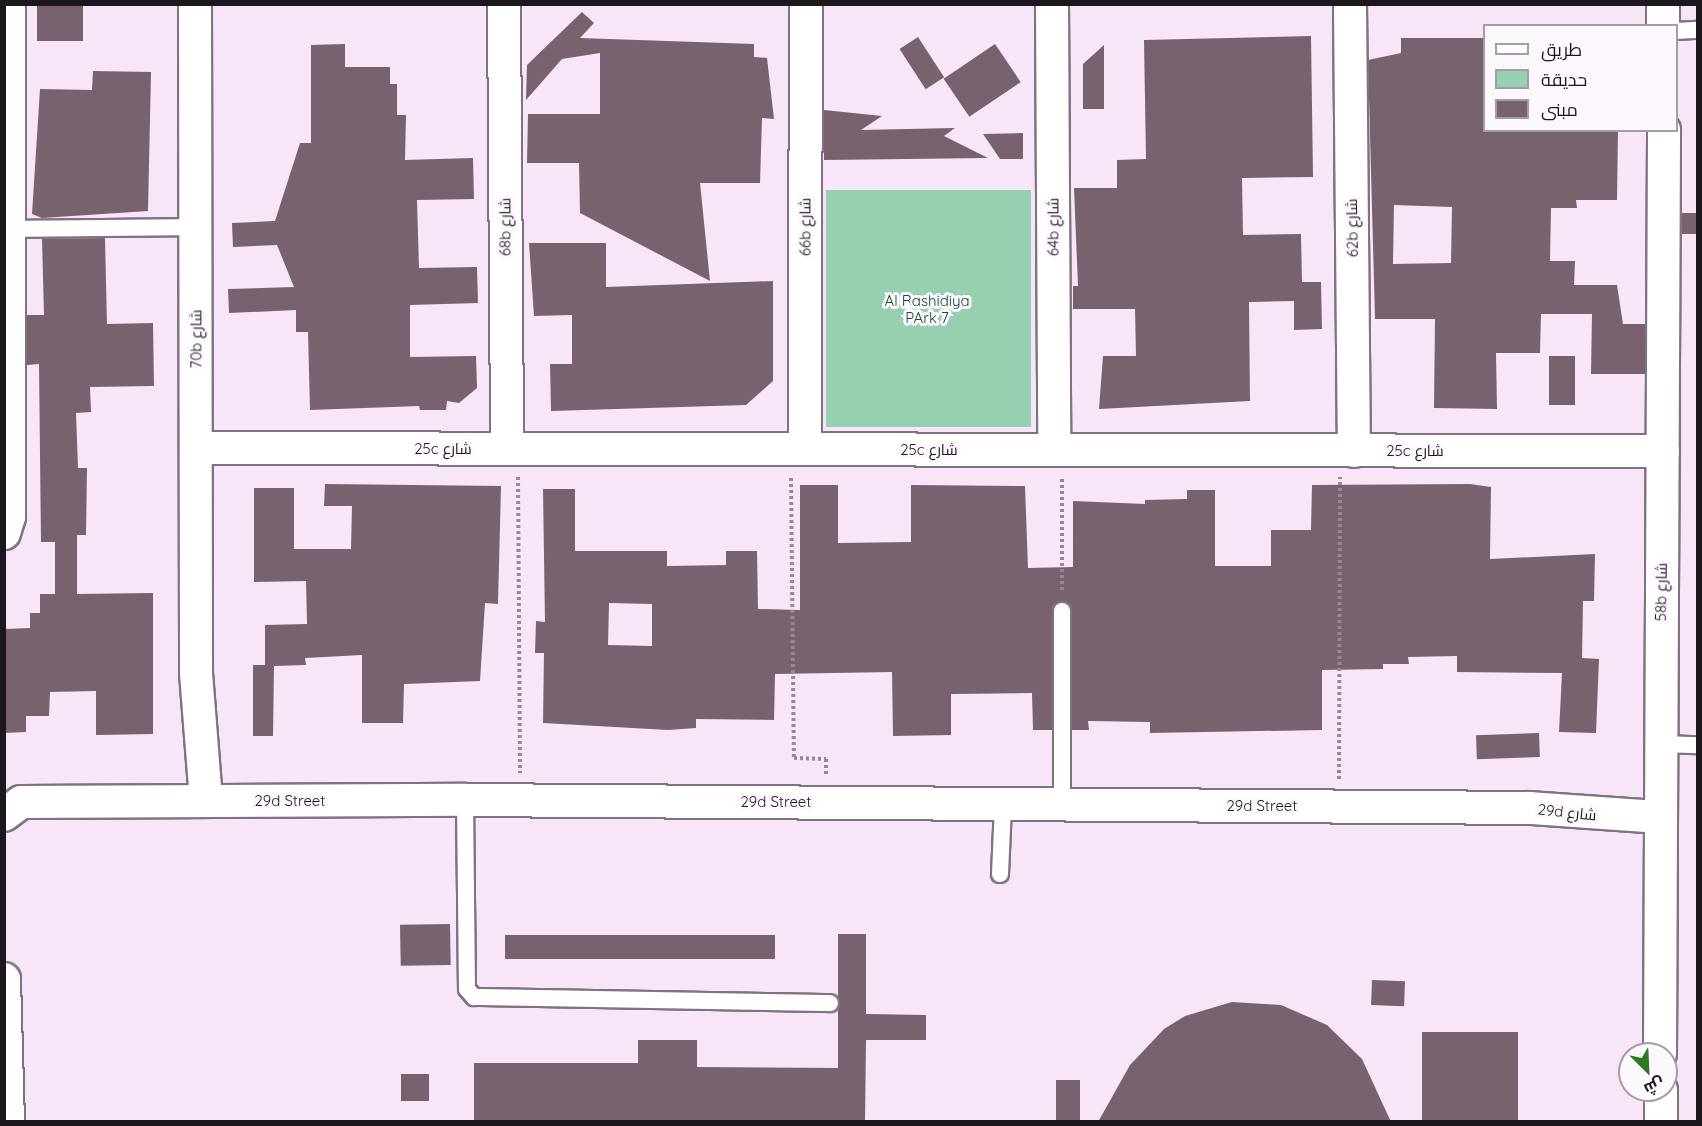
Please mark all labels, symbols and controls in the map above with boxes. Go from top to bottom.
legend [1483,24,1678,132]
text: طريق [1541,38,1582,61]
text: حديقة [1541,68,1587,91]
text: مبنى [1541,98,1578,121]
street label: 68b شارع [496,198,514,256]
street label: 66b شارع [796,198,814,256]
street label: 64b شارع [1044,198,1062,256]
street label: 62b شارع [1342,199,1362,257]
park label: Al Rashidiya PArk 7 [884,291,970,326]
street label: 70b شارع [187,310,205,368]
street label: 25c شارع [414,440,472,458]
street label: 25c شارع [900,441,958,459]
street label: 25c شارع [1386,442,1444,460]
street label: 58b شارع [1651,563,1671,621]
street label: 29d Street [255,792,325,810]
street label: 29d Street [741,793,811,811]
street label: 29d Street [1227,797,1297,815]
street label: 29d شارع [1537,800,1597,824]
north arrow [1618,1042,1678,1102]
text: ش [1641,1073,1668,1100]

